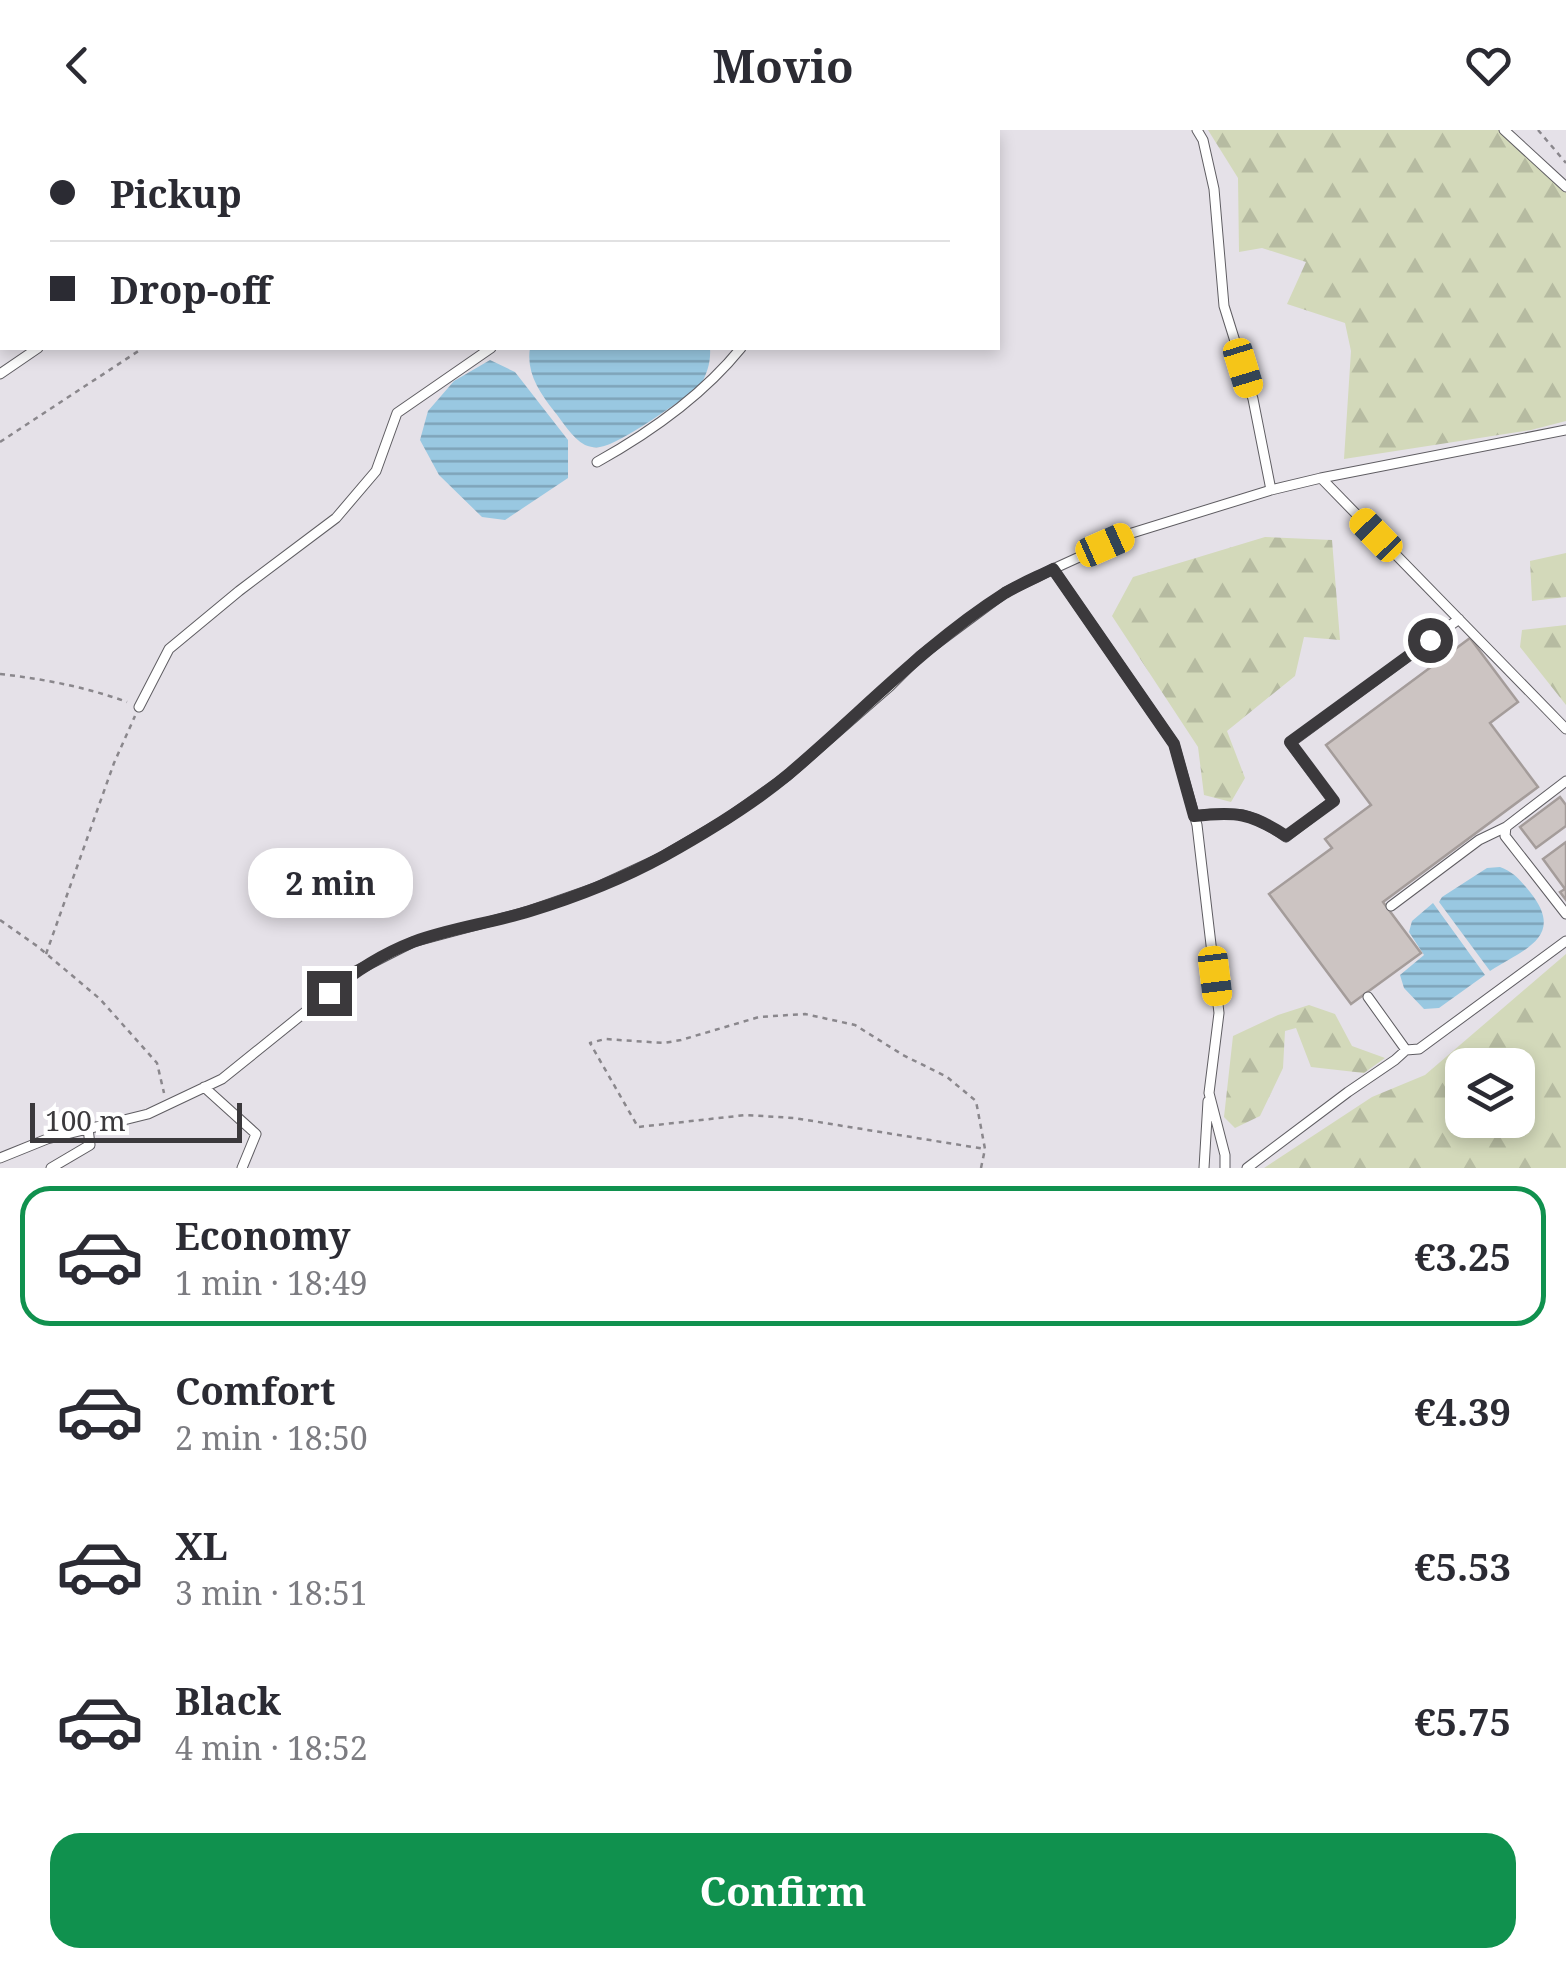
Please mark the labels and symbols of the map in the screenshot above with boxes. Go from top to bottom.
car [1220,335,1266,401]
car [1344,503,1408,567]
car [1071,519,1139,571]
route start [1408,618,1453,663]
callout: 2 min [246,848,412,918]
car [1196,944,1234,1008]
route end [307,971,352,1016]
scale bar [30,1098,242,1143]

